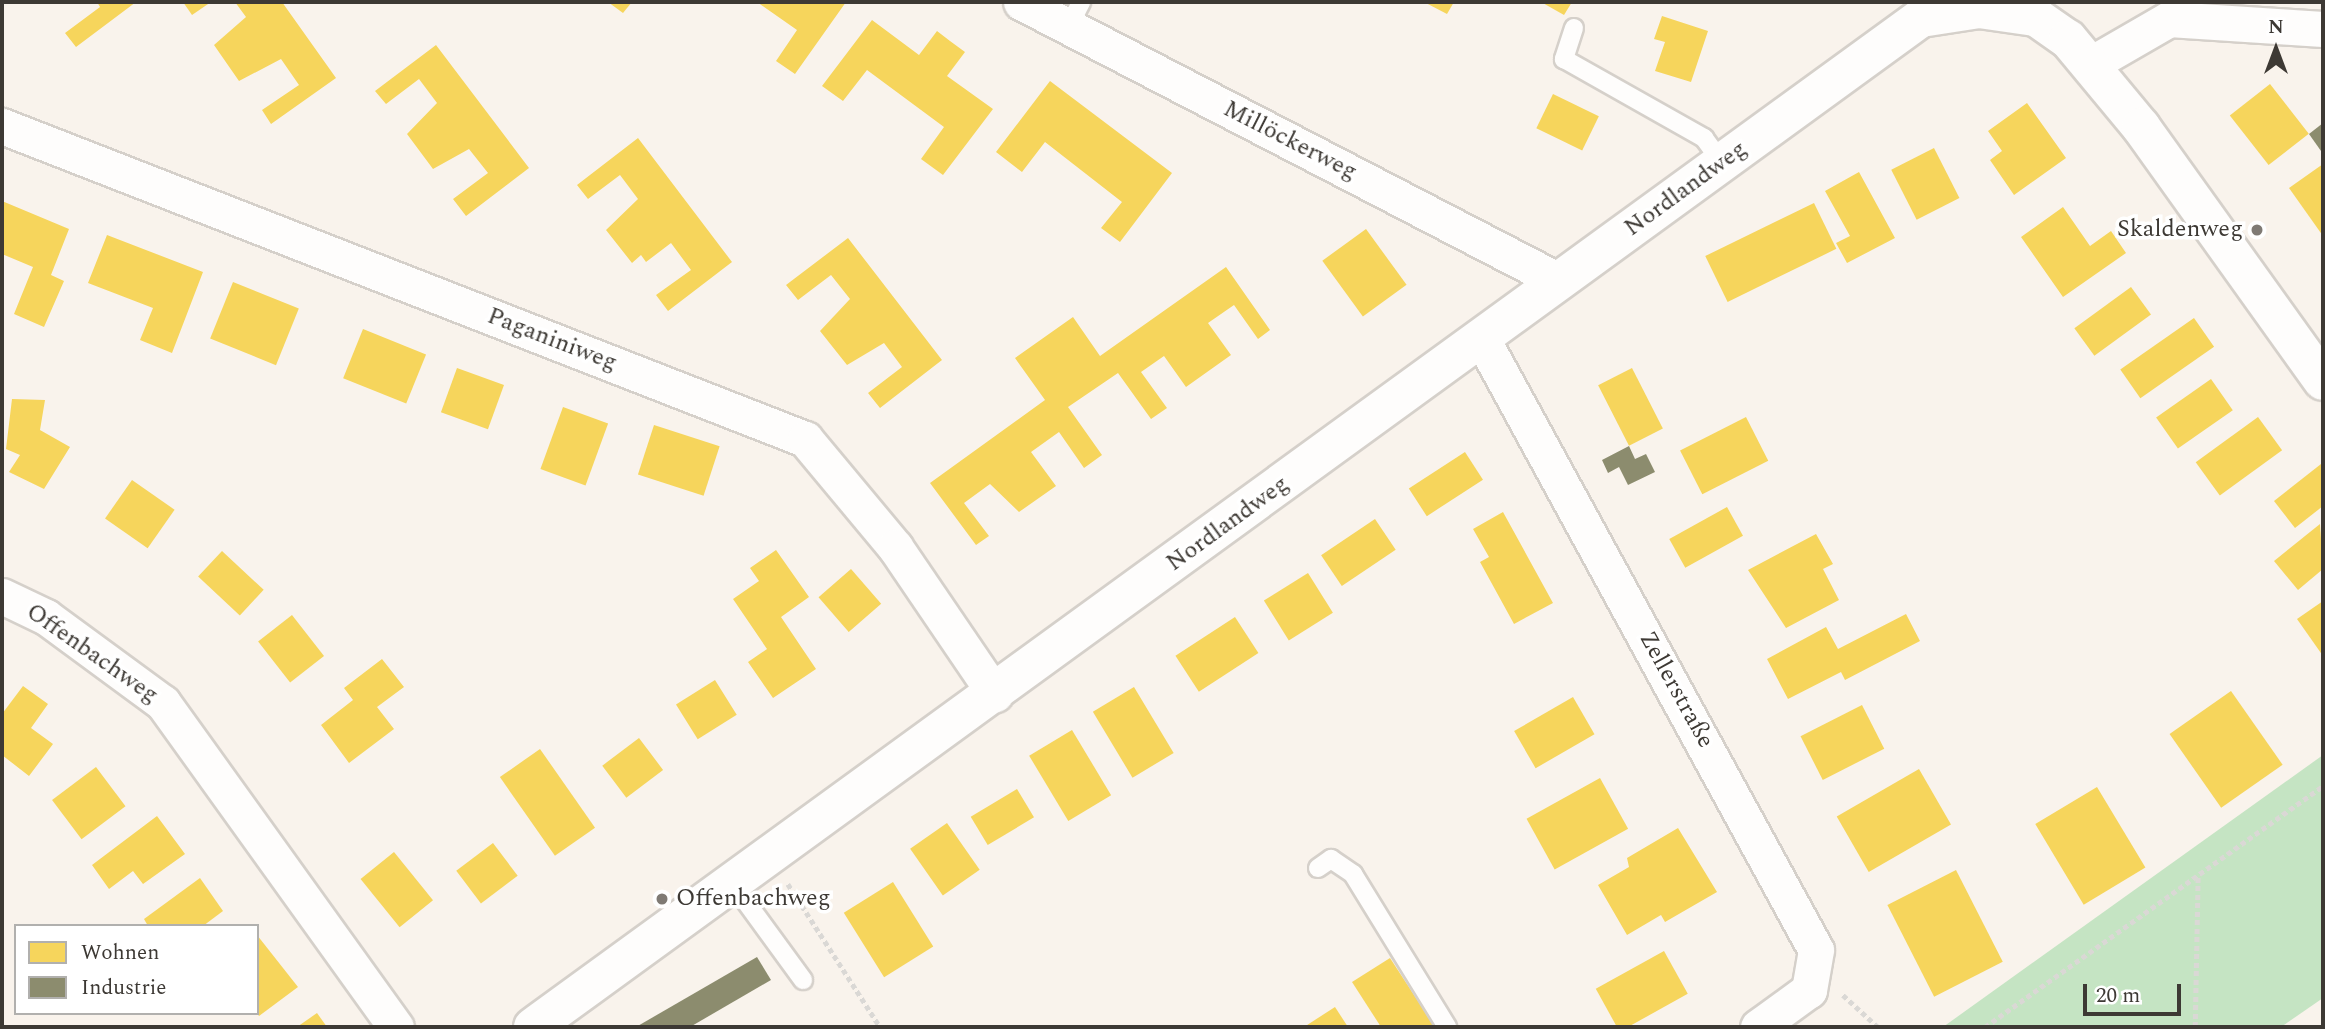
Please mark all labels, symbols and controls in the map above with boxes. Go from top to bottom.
text: N [2268,13,2284,42]
north arrow [2241,14,2311,84]
street label: Millöckerweg [1218,95,1362,187]
street label: Nordlandweg [1619,135,1753,243]
place label: Skaldenweg [2117,216,2243,244]
marker: Skaldenweg [2249,222,2265,238]
street label: Paganiniweg [483,302,621,378]
street label: Nordlandweg [1161,470,1295,578]
street label: Offenbachweg [20,598,164,710]
street label: Zellerstraße [1632,627,1720,753]
place label: Offenbachweg [676,885,831,913]
marker: Offenbachweg [654,891,670,907]
legend [14,924,259,1015]
text: Wohnen [81,937,159,969]
scale bar [2087,970,2185,1014]
text: Industrie [81,972,167,1004]
text: 20 m [2096,980,2140,1012]

